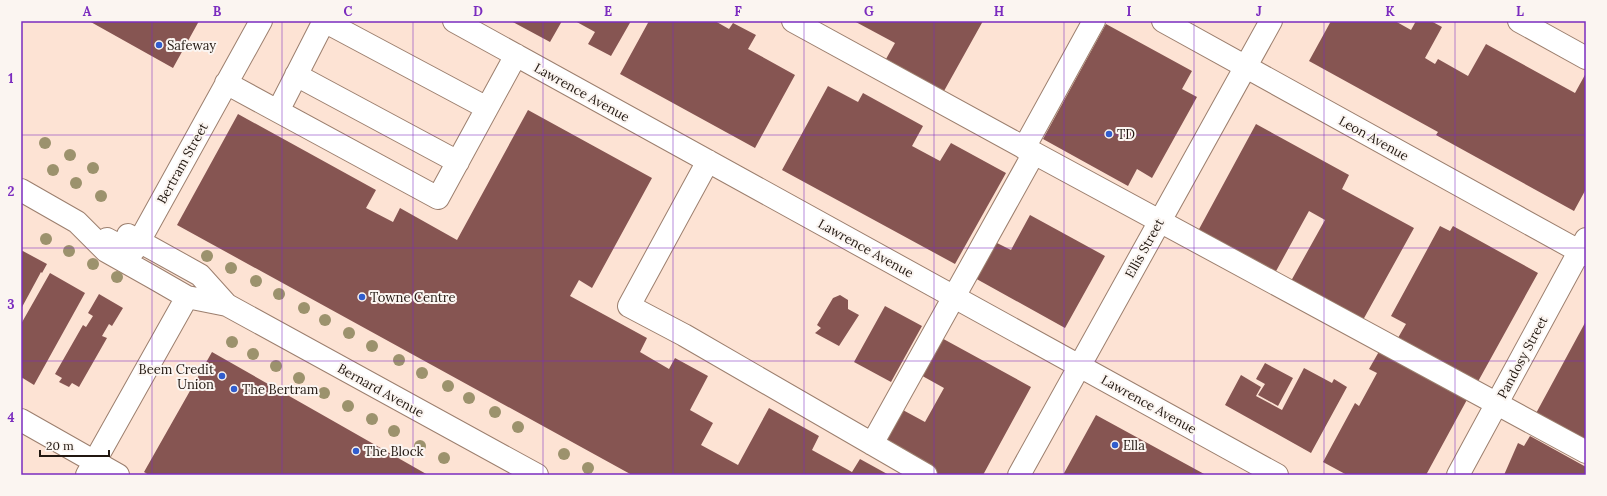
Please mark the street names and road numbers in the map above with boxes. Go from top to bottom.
street label: Lawrence Avenue [531,59,633,126]
street label: Leon Avenue [1336,112,1412,165]
street label: Bertram Street [153,120,212,207]
street label: Lawrence Avenue [815,215,917,282]
street label: Ellis Street [1121,216,1168,281]
street label: Pandosy Street [1494,313,1551,401]
street label: Bernard Avenue [335,360,427,421]
street label: Lawrence Avenue [1098,371,1200,438]

